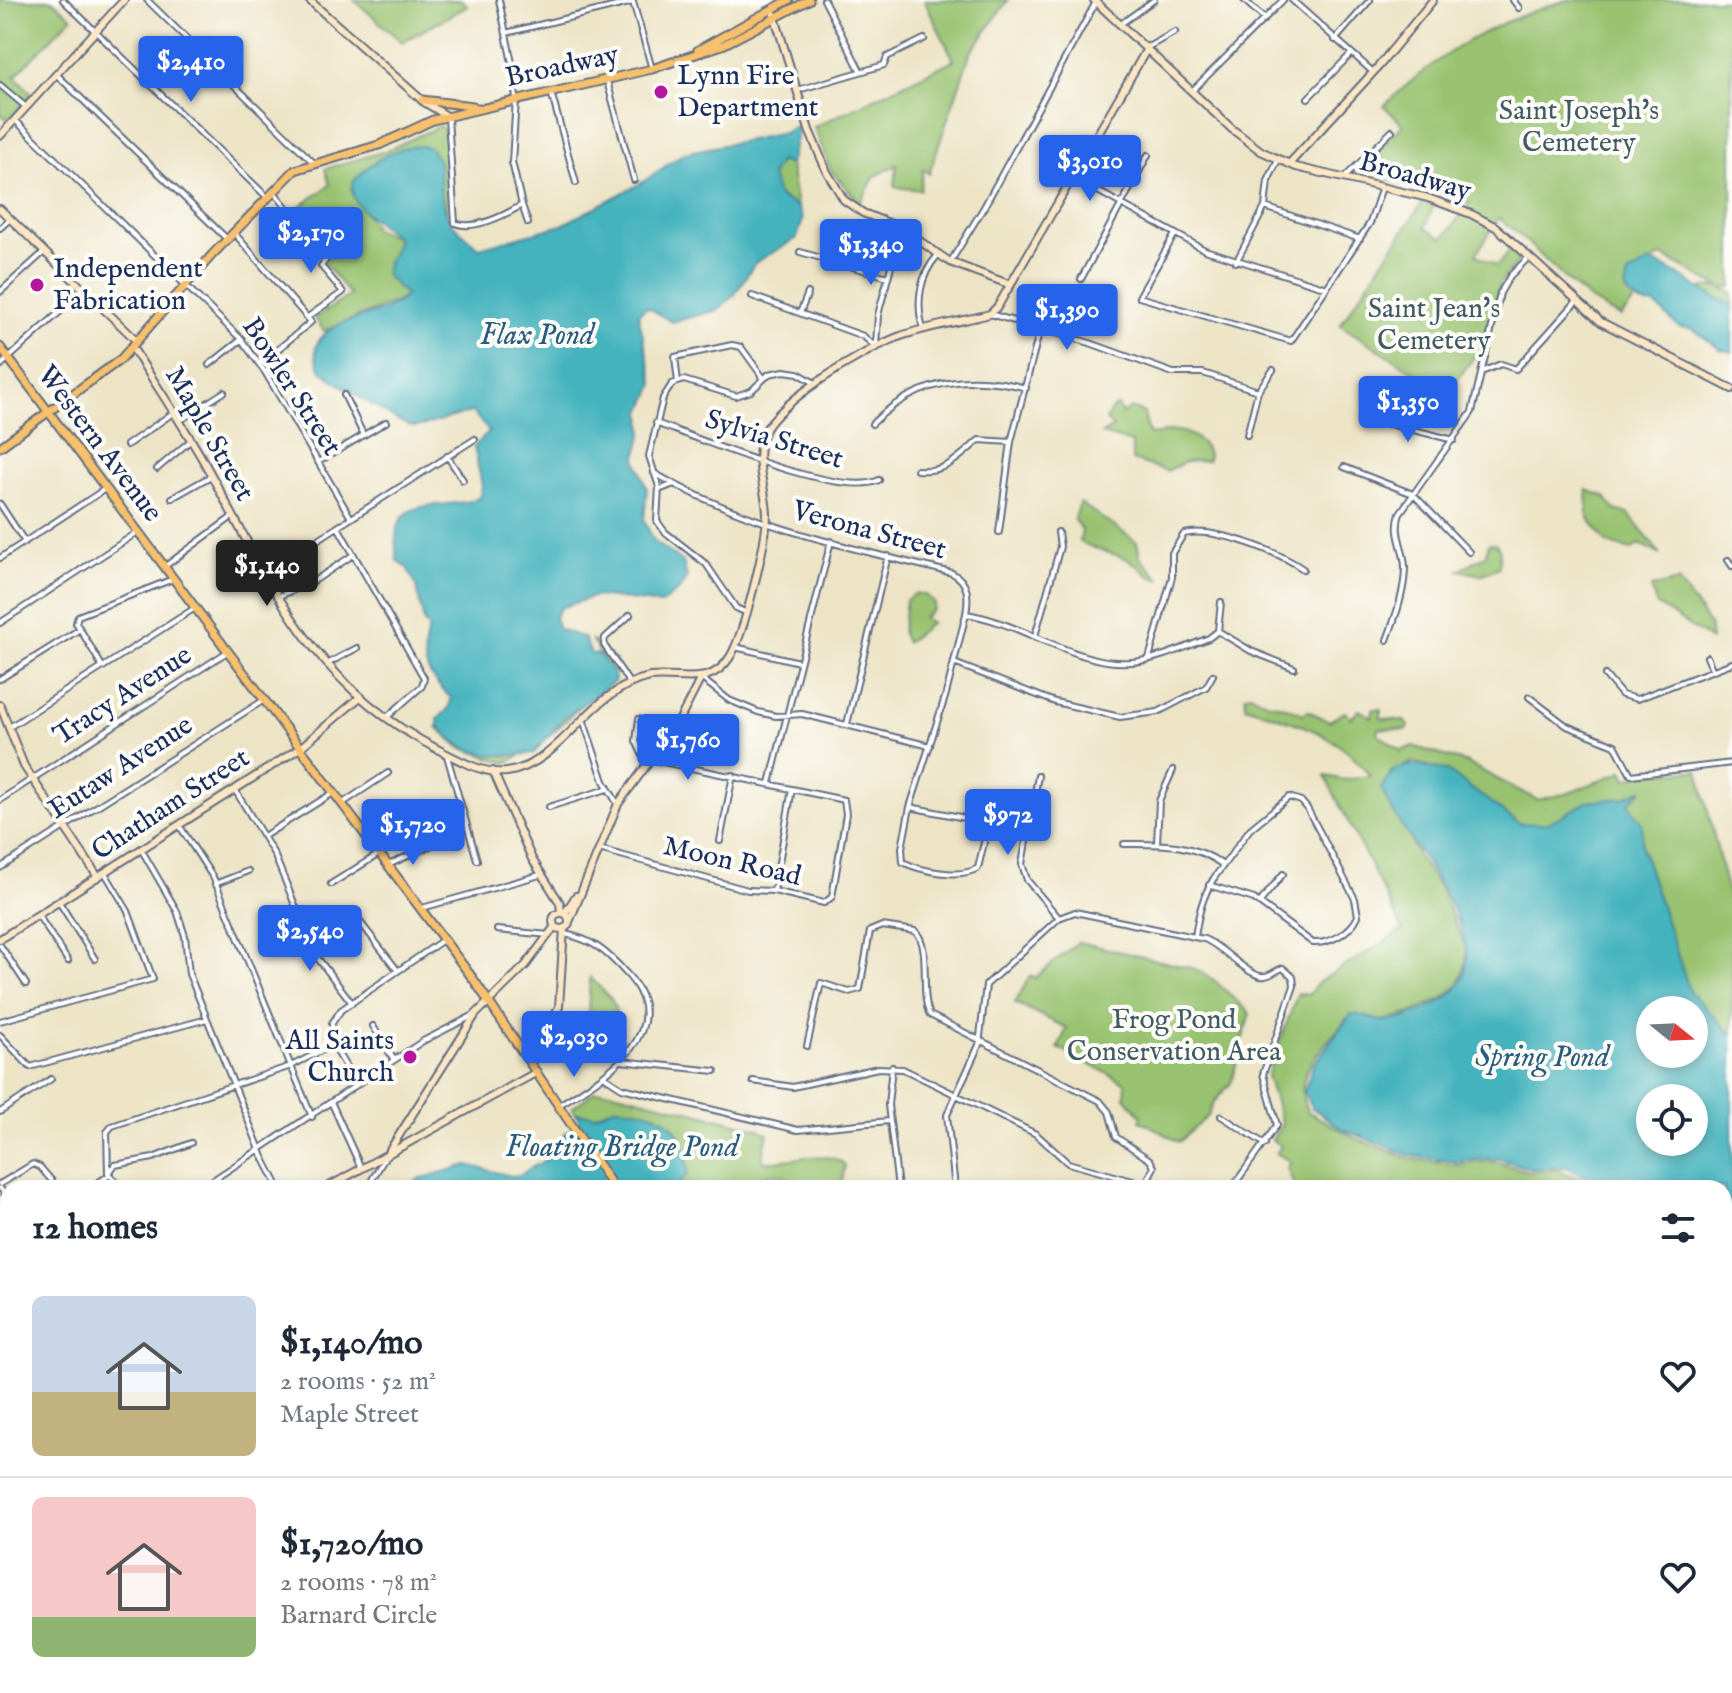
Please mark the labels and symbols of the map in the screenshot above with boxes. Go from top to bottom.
pin: $2,410 [126,36,256,104]
street label: Broadway [502,38,622,96]
place label: Lynn Fire Department [677,59,819,126]
marker: Lynn Fire Department [652,83,670,101]
park label: Saint Joseph's Cemetery [1499,94,1659,161]
pin: $3,010 [1025,135,1155,203]
street label: Broadway [1355,144,1475,210]
pin: $2,170 [246,207,376,275]
pin: $1,340 [806,219,936,287]
place label: Independent Fabrication [53,252,203,319]
marker: Independent Fabrication [28,276,46,294]
pin: $1,390 [1002,284,1132,352]
park label: Saint Jean's Cemetery [1368,292,1500,359]
street label: Bowler Street [233,311,349,463]
water label: Flax Pond [480,317,596,355]
street label: Western Avenue [29,359,169,529]
street label: Maple Street [156,360,262,508]
pin: $1,350 [1343,376,1473,444]
street label: Sylvia Street [701,402,848,478]
street label: Verona Street [787,493,950,568]
pin: $1,140 [202,540,332,608]
street label: Tracy Avenue [47,638,199,754]
street label: Eutaw Avenue [42,708,200,828]
pin: $1,760 [623,714,753,782]
street label: Chatham Street [86,741,257,869]
pin: $972 [961,789,1055,857]
pin: $1,720 [348,799,478,867]
street label: Moon Road [660,829,804,895]
pin: $2,540 [245,905,375,973]
north arrow [1636,996,1708,1068]
park label: Frog Pond Conservation Area [1067,1003,1282,1070]
pin: $2,030 [509,1011,639,1079]
place label: All Saints Church [284,1024,394,1091]
water label: Spring Pond [1475,1039,1611,1077]
marker: All Saints Church [401,1048,419,1066]
water label: Floating Bridge Pond [505,1129,741,1167]

